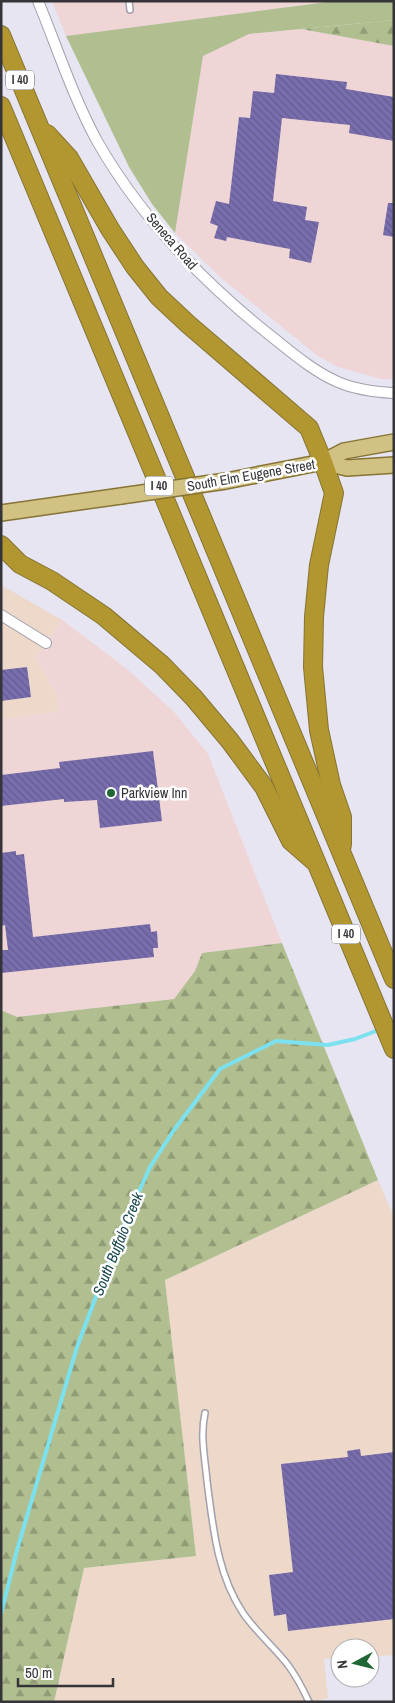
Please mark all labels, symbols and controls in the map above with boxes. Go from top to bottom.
road number: I 40 [6,70,34,90]
street label: Seneca Road [142,209,202,273]
street label: South Elm Eugene Street [186,455,316,495]
road number: I 40 [145,476,173,496]
place label: Parkview Inn [121,784,187,802]
marker: Parkview Inn [105,787,117,799]
road number: I 40 [332,924,360,944]
water label: South Buffalo Creek [87,1188,148,1299]
north arrow [330,1638,380,1688]
scale bar [18,1656,112,1688]
text: N [333,1659,352,1670]
text: 50 m [25,1662,52,1683]

